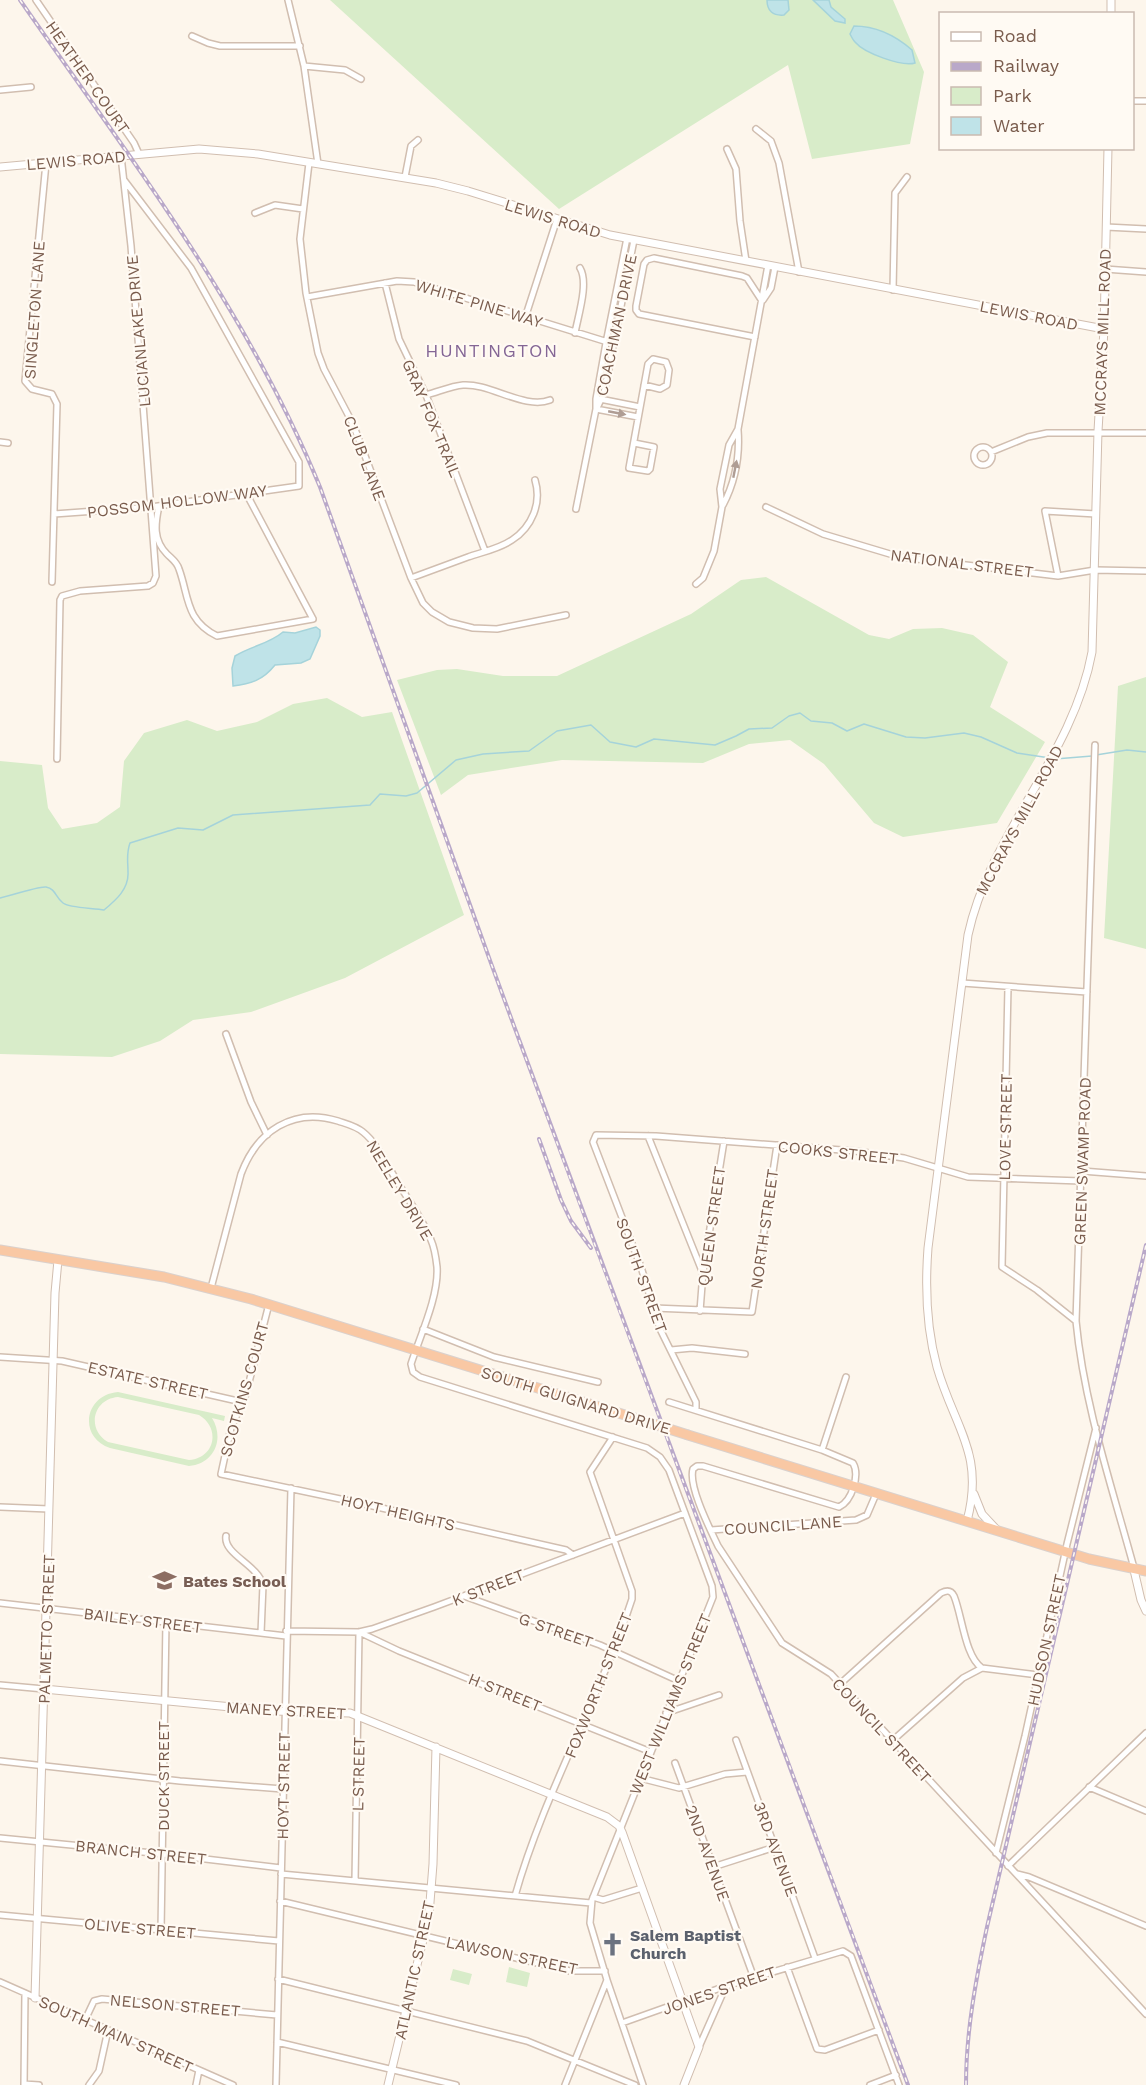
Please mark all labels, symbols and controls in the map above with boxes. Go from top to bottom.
legend [939,12,1134,150]
street label: HEATHER COURT [42,17,134,137]
text: Road [993,25,1037,46]
text: Railway [993,55,1060,76]
text: Park [993,85,1032,106]
text: Water [993,115,1045,136]
street label: LEWIS ROAD [25,147,127,174]
street label: LEWIS ROAD [502,195,603,242]
street label: SINGLETON LANE [20,240,49,380]
street label: MCCRAYS MILL ROAD [1090,248,1115,416]
street label: COACHMAN DRIVE [592,252,641,398]
street label: LUCIANLAKE DRIVE [122,254,155,408]
street label: WHITE PINE WAY [413,275,545,332]
street label: LEWIS ROAD [978,297,1080,334]
district label: HUNTINGTON [425,340,559,361]
street label: GRAY FOX TRAIL [398,356,465,481]
one-way arrow [608,409,627,418]
street label: CLUB LANE [340,413,389,503]
one-way arrow [731,459,740,478]
street label: POSSOM HOLLOW WAY [86,481,268,522]
street label: NATIONAL STREET [889,545,1035,582]
street label: MCCRAYS MILL ROAD [972,742,1067,898]
street label: LOVE STREET [995,1073,1016,1181]
street label: GREEN SWAMP ROAD [1070,1077,1095,1245]
street label: NEELEY DRIVE [362,1137,437,1244]
street label: COOKS STREET [777,1137,899,1168]
street label: QUEEN STREET [694,1164,729,1287]
street label: NORTH STREET [747,1167,782,1290]
street label: SOUTH STREET [612,1215,671,1335]
street label: SCOTKINS COURT [216,1319,273,1459]
street label: ESTATE STREET [86,1357,210,1404]
street label: SOUTH GUIGNARD DRIVE [479,1363,673,1438]
street label: HOYT HEIGHTS [339,1490,457,1535]
street label: COUNCIL LANE [723,1512,843,1539]
street label: PALMETTO STREET [34,1554,59,1704]
street label: K STREET [449,1565,527,1610]
school or university icon: Bates School [152,1568,178,1594]
place label: Bates School [183,1572,287,1591]
street label: HUDSON STREET [1023,1572,1070,1708]
street label: BAILEY STREET [82,1604,204,1637]
street label: G STREET [516,1609,596,1652]
street label: FOXWORTH STREET [561,1609,636,1761]
street label: WEST WILLIAMS STREET [625,1611,716,1798]
street label: H STREET [465,1669,545,1716]
street label: COUNCIL STREET [828,1674,935,1787]
street label: MANEY STREET [225,1698,347,1723]
street label: DUCK STREET [154,1721,173,1831]
street label: HOYT STREET [273,1732,294,1840]
street label: L STREET [348,1736,369,1812]
street label: 3RD AVENUE [750,1799,802,1899]
street label: 2ND AVENUE [681,1803,734,1904]
street label: BRANCH STREET [74,1836,208,1869]
street label: ATLANTIC STREET [390,1899,439,2041]
street label: OLIVE STREET [83,1914,197,1943]
place label: Salem Baptist Church [630,1926,741,1963]
church icon: Salem Baptist Church [599,1931,625,1957]
street label: LAWSON STREET [444,1932,580,1979]
street label: JONES STREET [660,1962,779,2019]
street label: NELSON STREET [109,1990,241,2021]
street label: SOUTH MAIN STREET [36,1992,196,2077]

